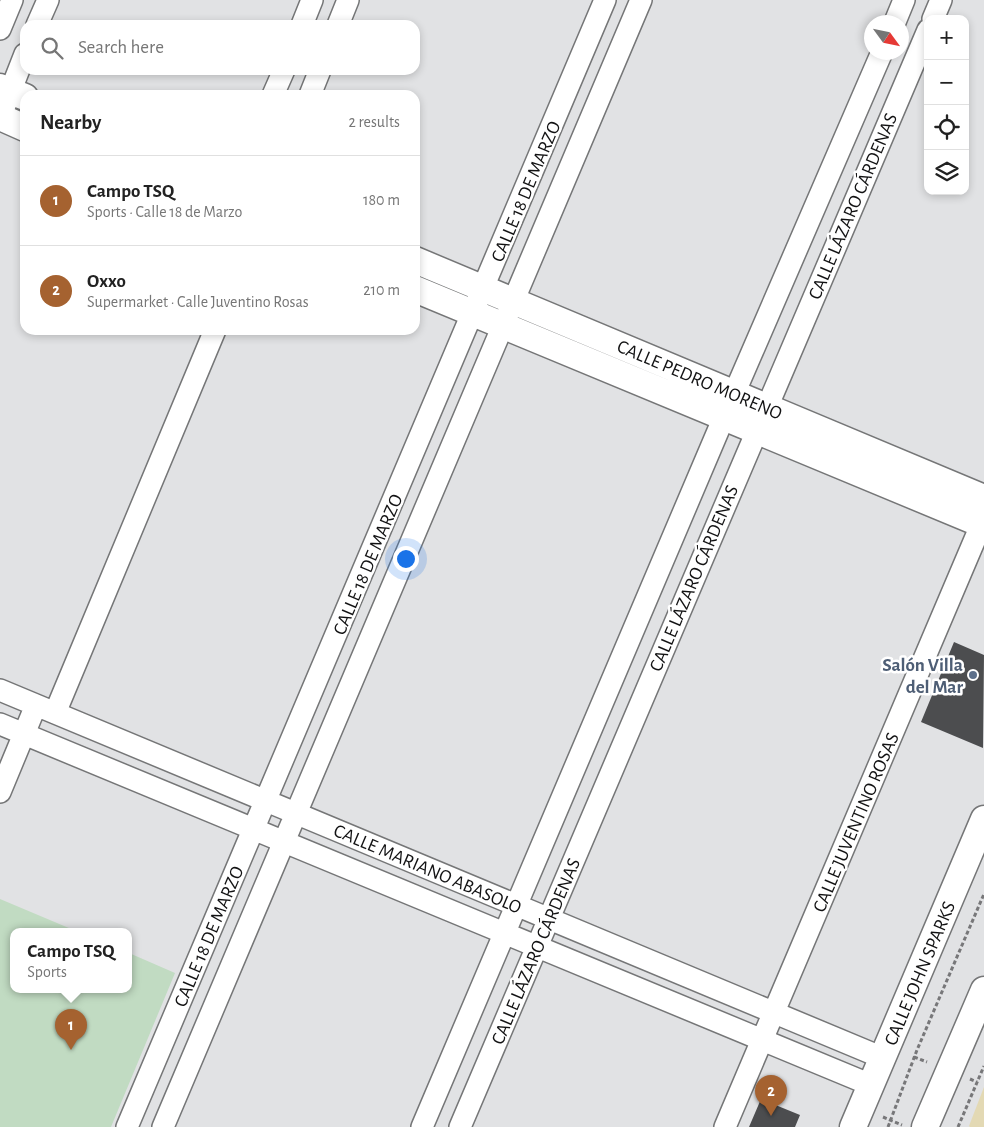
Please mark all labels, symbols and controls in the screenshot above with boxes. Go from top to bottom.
north arrow [864,15,909,60]
map controls [924,15,969,195]
button: + [924,15,969,60]
search box [20,20,420,75]
icon: search [38,34,66,62]
text: Search here [78,38,164,57]
button: − [924,60,969,105]
button: locate [924,105,969,150]
street label: CALLE LÁZARO CÁRDENAS [804,110,901,302]
text: Nearby [40,112,101,133]
text: 2 results [348,114,400,130]
street label: CALLE 18 DE MARZO [488,118,565,265]
button: layers [924,150,969,195]
text: Campo TSQ [87,182,174,201]
text: 1 [53,192,59,208]
text: 180 m [363,192,400,208]
text: Sports · Calle 18 de Marzo [87,204,242,220]
text: Oxxo [87,272,126,291]
text: 2 [52,282,60,298]
text: 210 m [363,282,400,298]
text: Supermarket · Calle Juventino Rosas [87,294,309,310]
street label: CALLE PEDRO MORENO [614,337,785,424]
street label: CALLE LÁZARO CÁRDENAS [645,482,742,674]
street label: CALLE 18 DE MARZO [330,491,407,638]
your location [393,546,419,572]
place label: Salón Villa del Mar [882,656,963,697]
marker: Salón Villa del Mar [967,669,979,681]
street label: CALLE JUVENTINO ROSAS [810,730,903,915]
street label: CALLE MARIANO ABASOLO [331,821,524,918]
street label: CALLE LÁZARO CÁRDENAS [487,855,584,1047]
street label: CALLE 18 DE MARZO [171,863,248,1010]
street label: CALLE JOHN SPARKS [881,899,959,1048]
popup [10,928,132,993]
text: Campo TSQ [27,942,115,961]
text: Sports [27,964,67,980]
pin: 1 [55,1009,87,1050]
pin: 2 [755,1075,787,1116]

